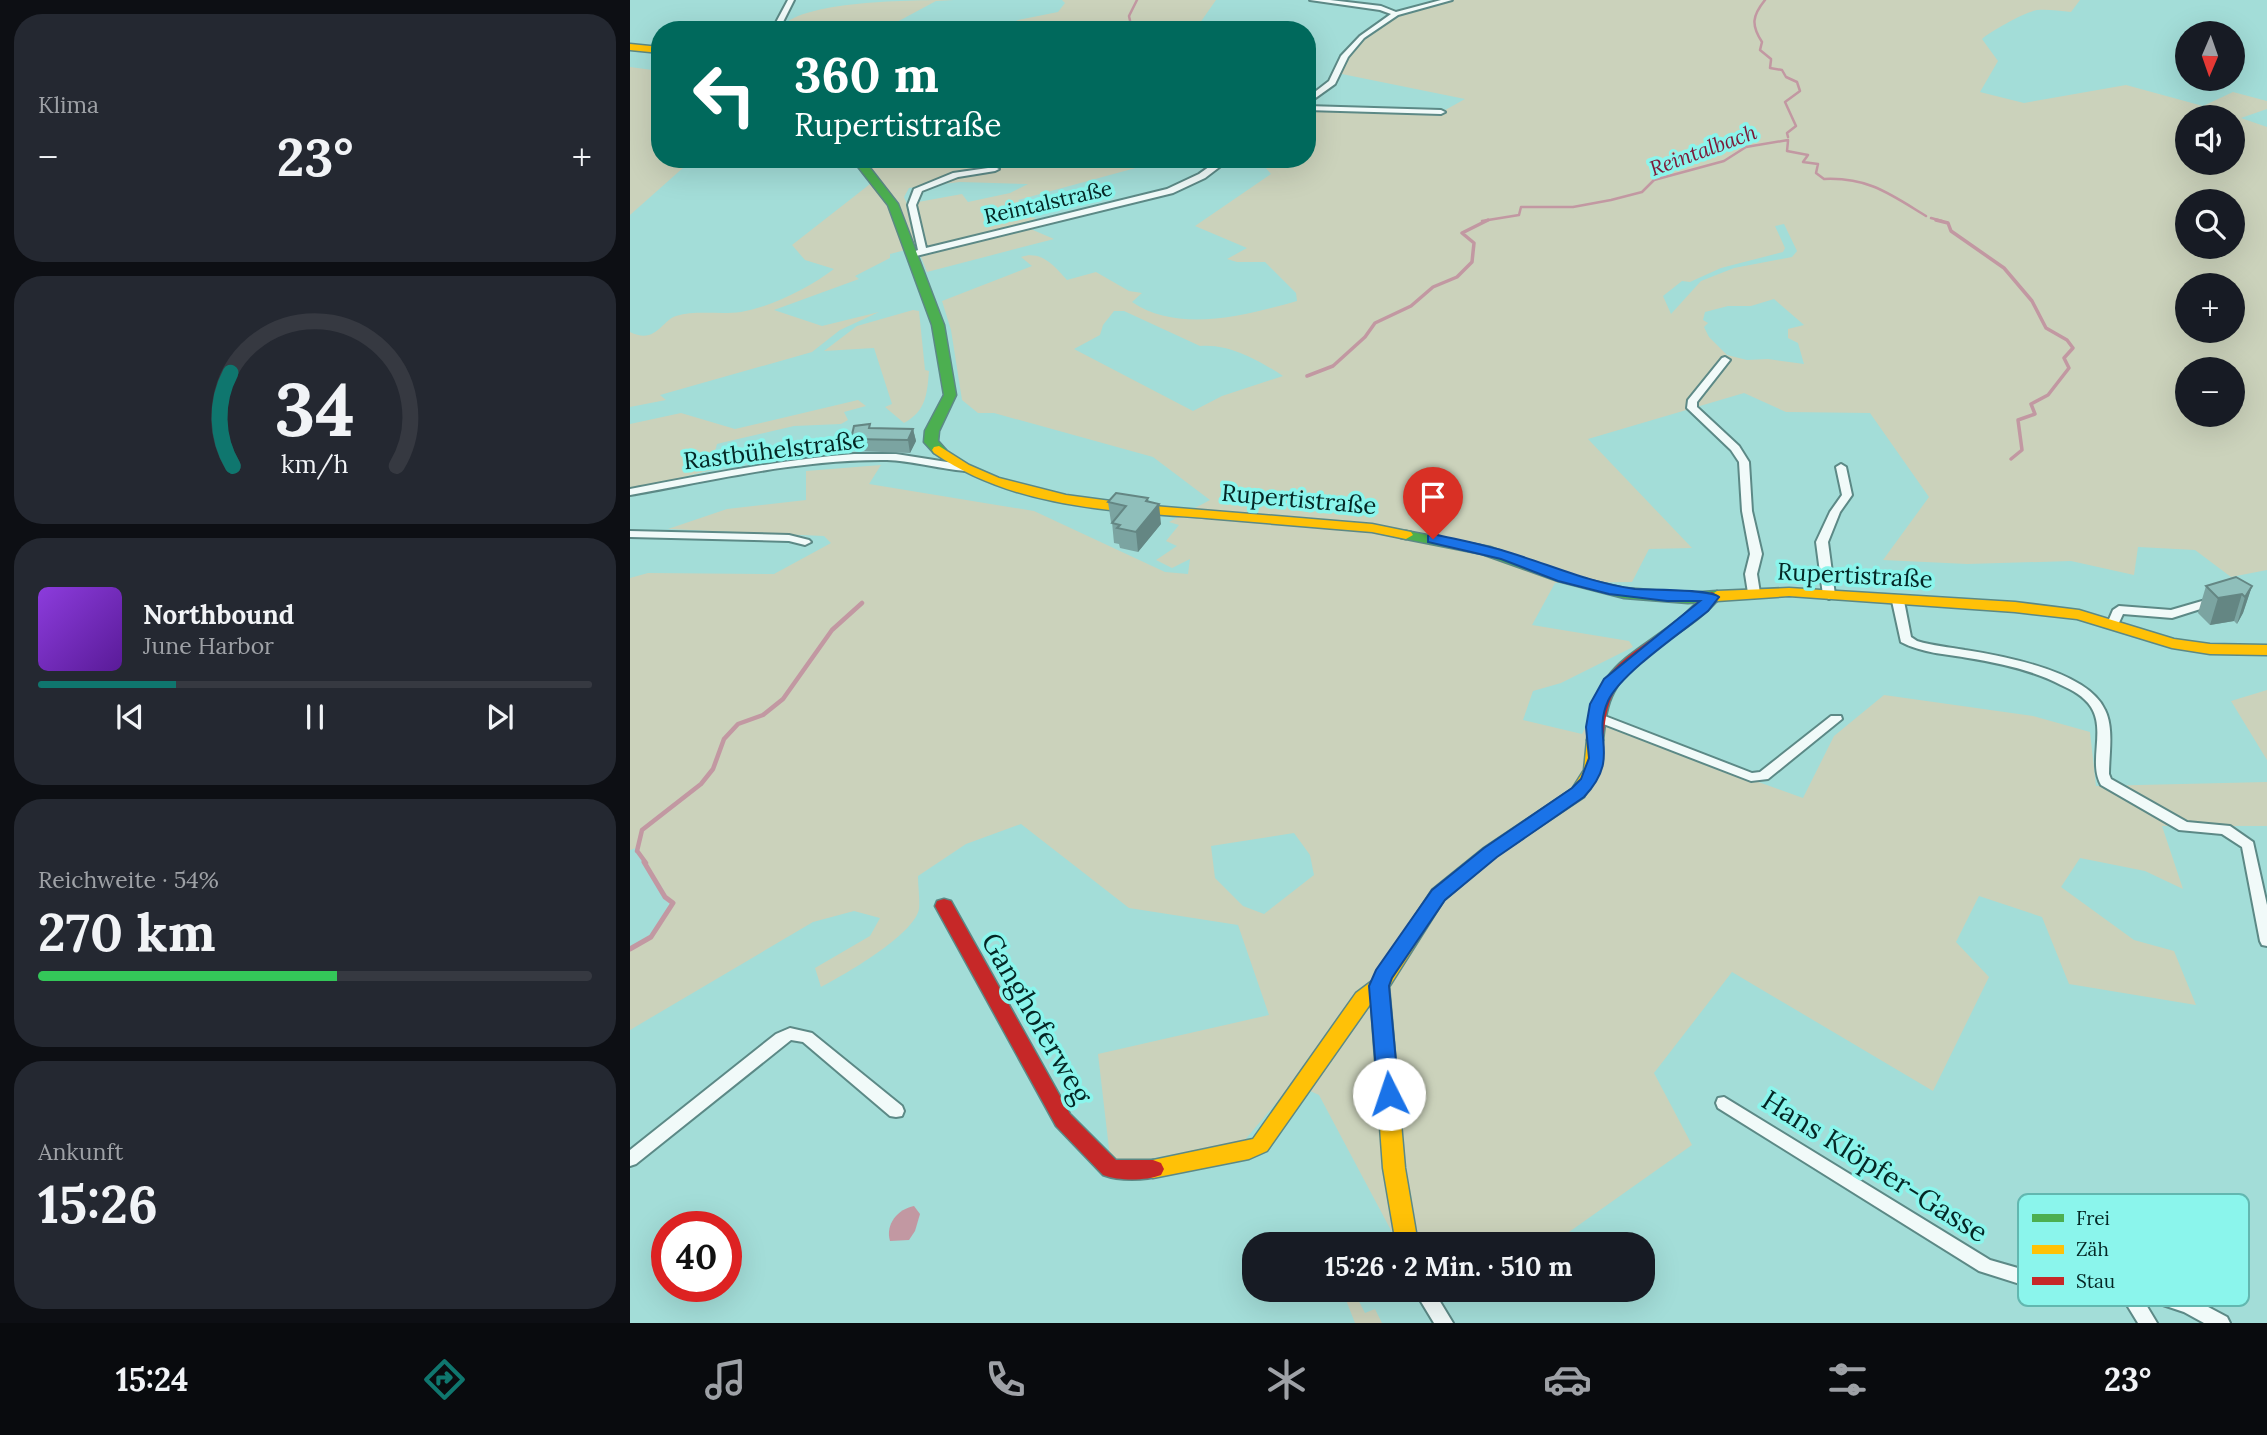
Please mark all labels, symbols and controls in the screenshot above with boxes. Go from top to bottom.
north arrow [2175,21,2245,91]
map controls [2175,21,2245,427]
text: 360 m [794,43,939,105]
icon: left [679,49,770,140]
text: Klima [38,90,99,119]
text: Rupertistraße [794,104,1002,145]
button: sound [2175,105,2245,175]
water label: Reintalbach [1646,118,1760,182]
text: 23° [277,124,353,190]
text: − [38,133,58,181]
text: + [572,133,592,181]
street label: Reintalstraße [981,174,1115,230]
button: search [2175,189,2245,259]
button: + [2175,273,2245,343]
button: − [2175,357,2245,427]
text: 34 [275,363,355,456]
street label: Rastbühelstraße [682,423,866,477]
text: km/h [281,447,349,479]
pin [1403,467,1463,539]
street label: Rupertistraße [1220,477,1378,521]
icon: arrive [1414,478,1452,516]
street label: Rupertistraße [1776,555,1934,595]
text: Northbound [143,598,294,631]
text: June Harbor [143,631,274,660]
icon: previous [111,698,149,736]
icon: pause [296,698,334,736]
icon: next [481,698,519,736]
text: Reichweite · 54% [38,865,219,894]
text: 270 km [38,899,216,965]
street label: Ganghoferweg [974,926,1101,1110]
position arrow [1352,1057,1426,1131]
street label: Hans Klöpfer-Gasse [1755,1082,1995,1250]
text: Ankunft [38,1137,123,1166]
text: 15:26 [38,1171,158,1237]
legend [2018,1194,2249,1306]
text: Frei [2076,1206,2110,1230]
speed limit sign: 40 [651,1211,742,1302]
text: Zäh [2076,1237,2109,1261]
text: 15:26 · 2 Min. · 510 m [1325,1250,1572,1283]
text: Stau [2076,1269,2115,1293]
icon: directions [420,1355,469,1404]
icon: music [701,1355,750,1404]
icon: phone [981,1355,1030,1404]
icon: climate [1262,1355,1311,1404]
icon: car [1543,1355,1592,1404]
icon: filters [1823,1355,1872,1404]
text: 15:24 [116,1359,189,1400]
text: 23° [2104,1359,2151,1400]

